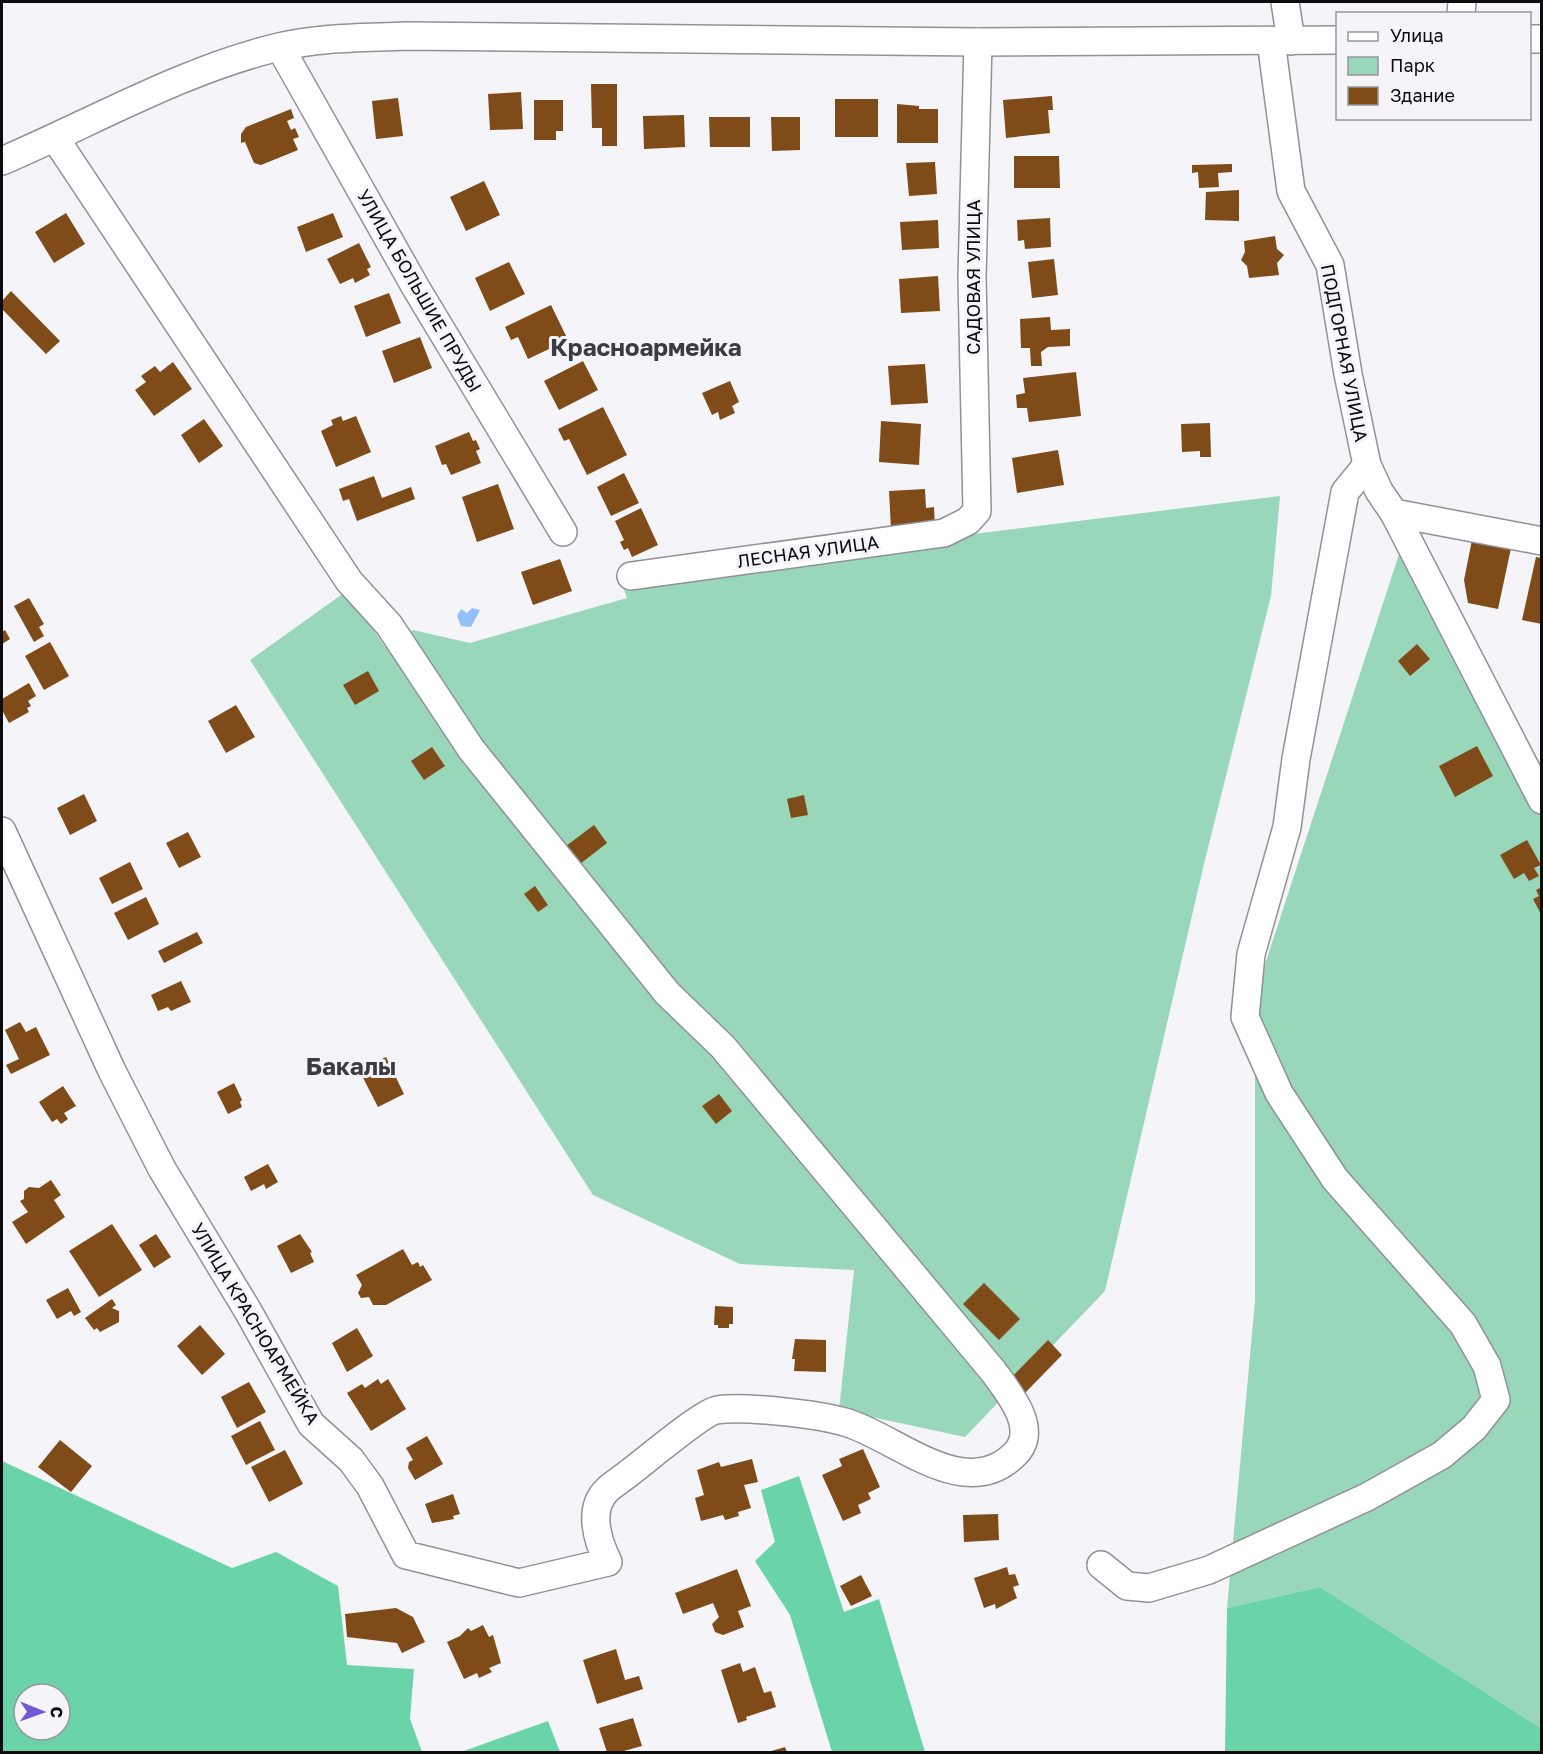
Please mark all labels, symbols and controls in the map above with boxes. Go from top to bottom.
legend [1336,12,1531,120]
text: Улица [1390,24,1444,46]
text: Парк [1390,54,1435,76]
text: Здание [1390,84,1455,106]
street label: УЛИЦА БОЛЬШИЕ ПРУДЫ [353,185,487,396]
street label: САДОВАЯ УЛИЦА [962,199,984,355]
street label: ПОДГОРНАЯ УЛИЦА [1317,262,1373,444]
district label: Красноармейка [550,332,742,361]
street label: ЛЕСНАЯ УЛИЦА [736,530,880,572]
district label: Бакалы [306,1051,396,1080]
street label: УЛИЦА КРАСНОАРМЕЙКА [187,1219,325,1428]
north arrow [12,1682,72,1742]
text: С [47,1706,67,1718]

